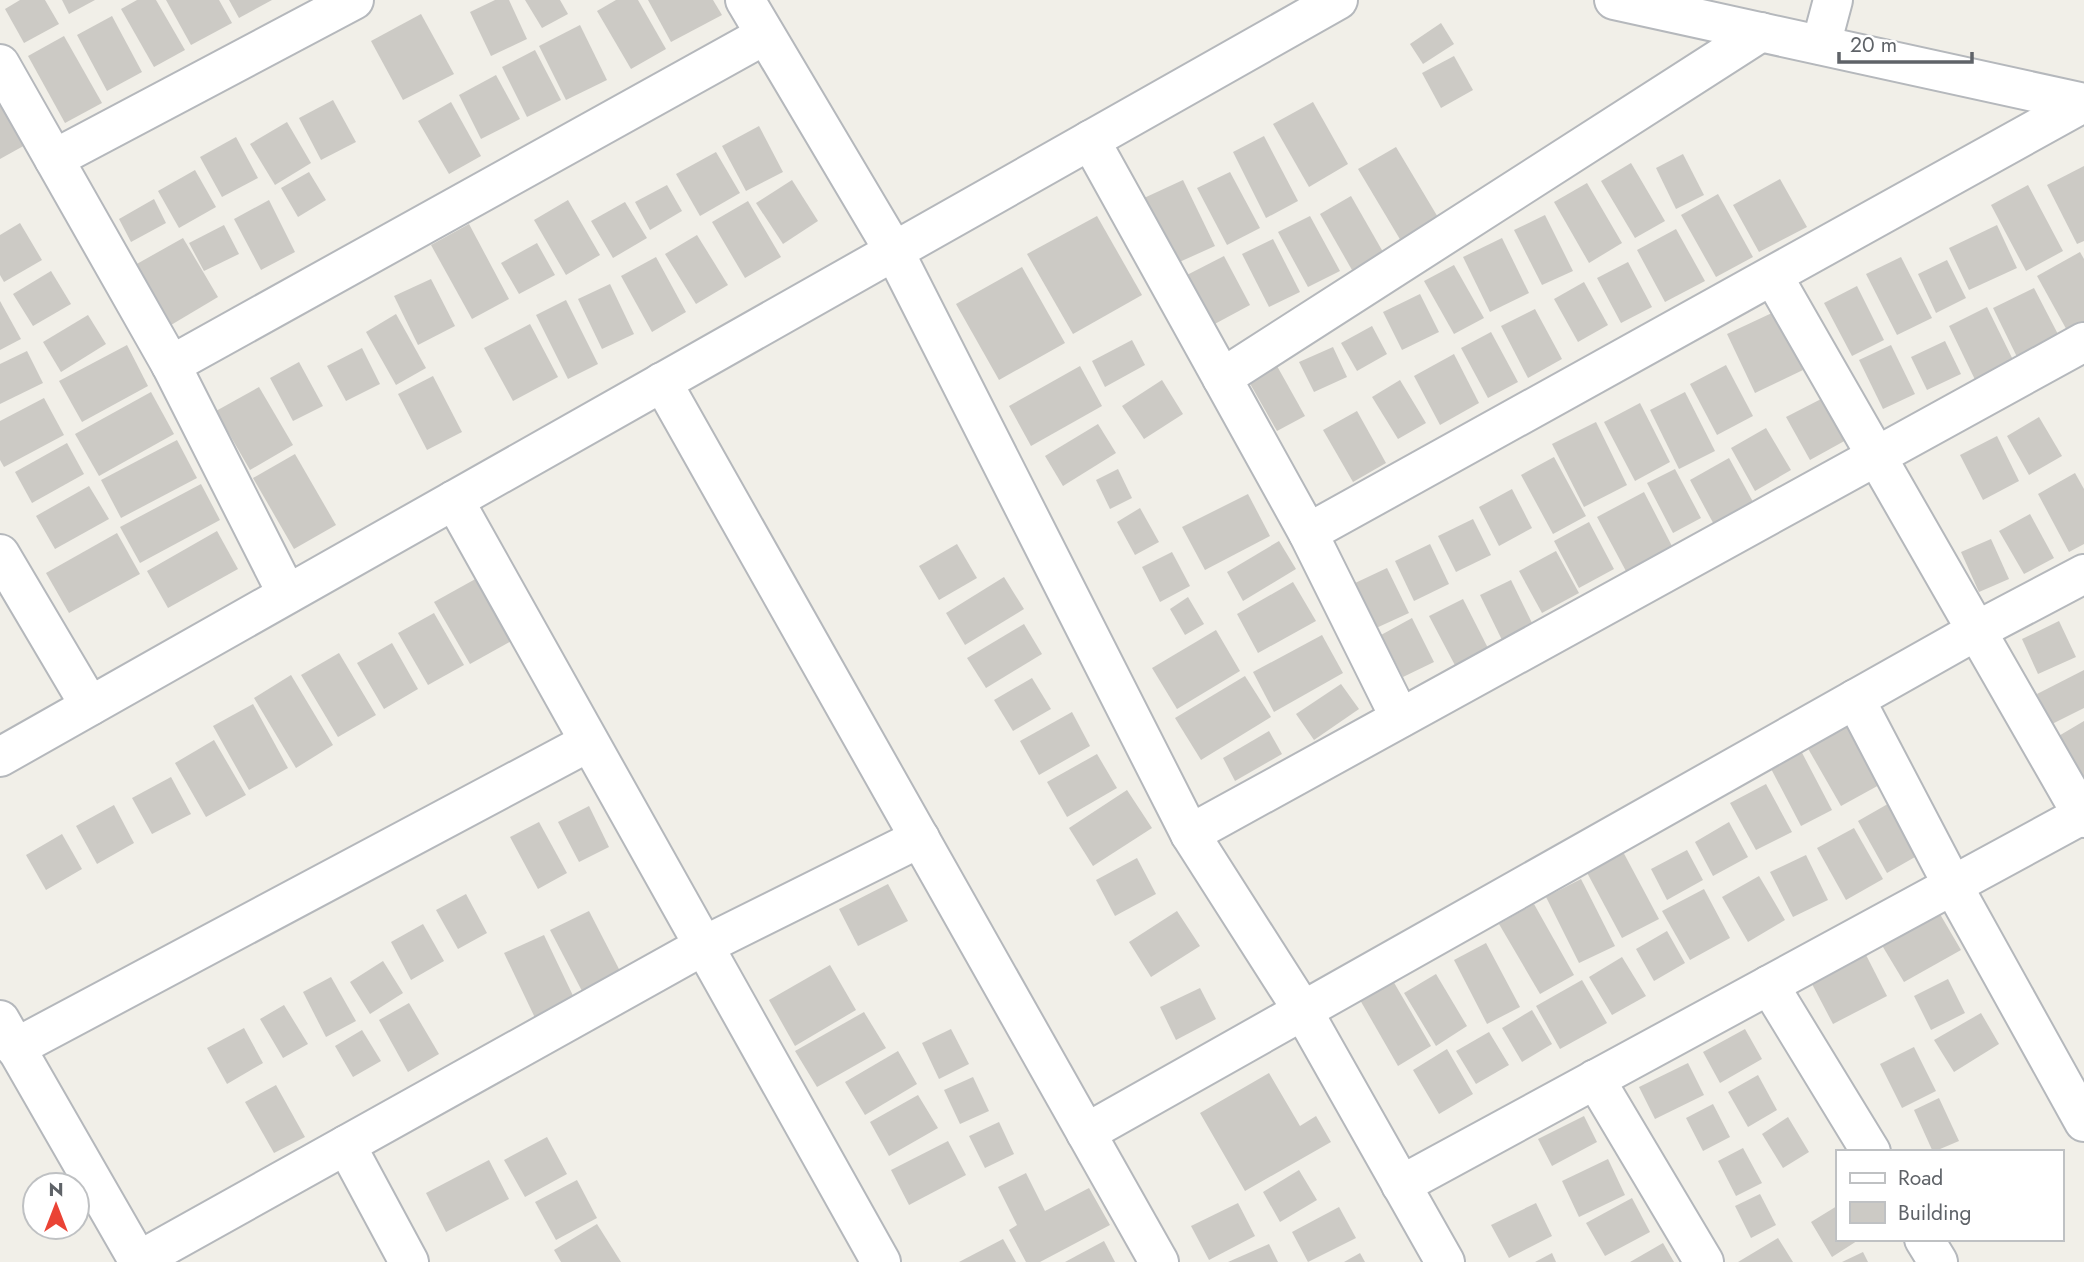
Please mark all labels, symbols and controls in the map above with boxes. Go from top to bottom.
scale bar [1839,21,1972,65]
text: 20 m [1850,30,1897,60]
legend [1836,1150,2063,1241]
text: Road [1898,1163,1943,1193]
north arrow [21,1171,91,1241]
text: N [48,1176,64,1203]
text: Building [1898,1198,1971,1228]

